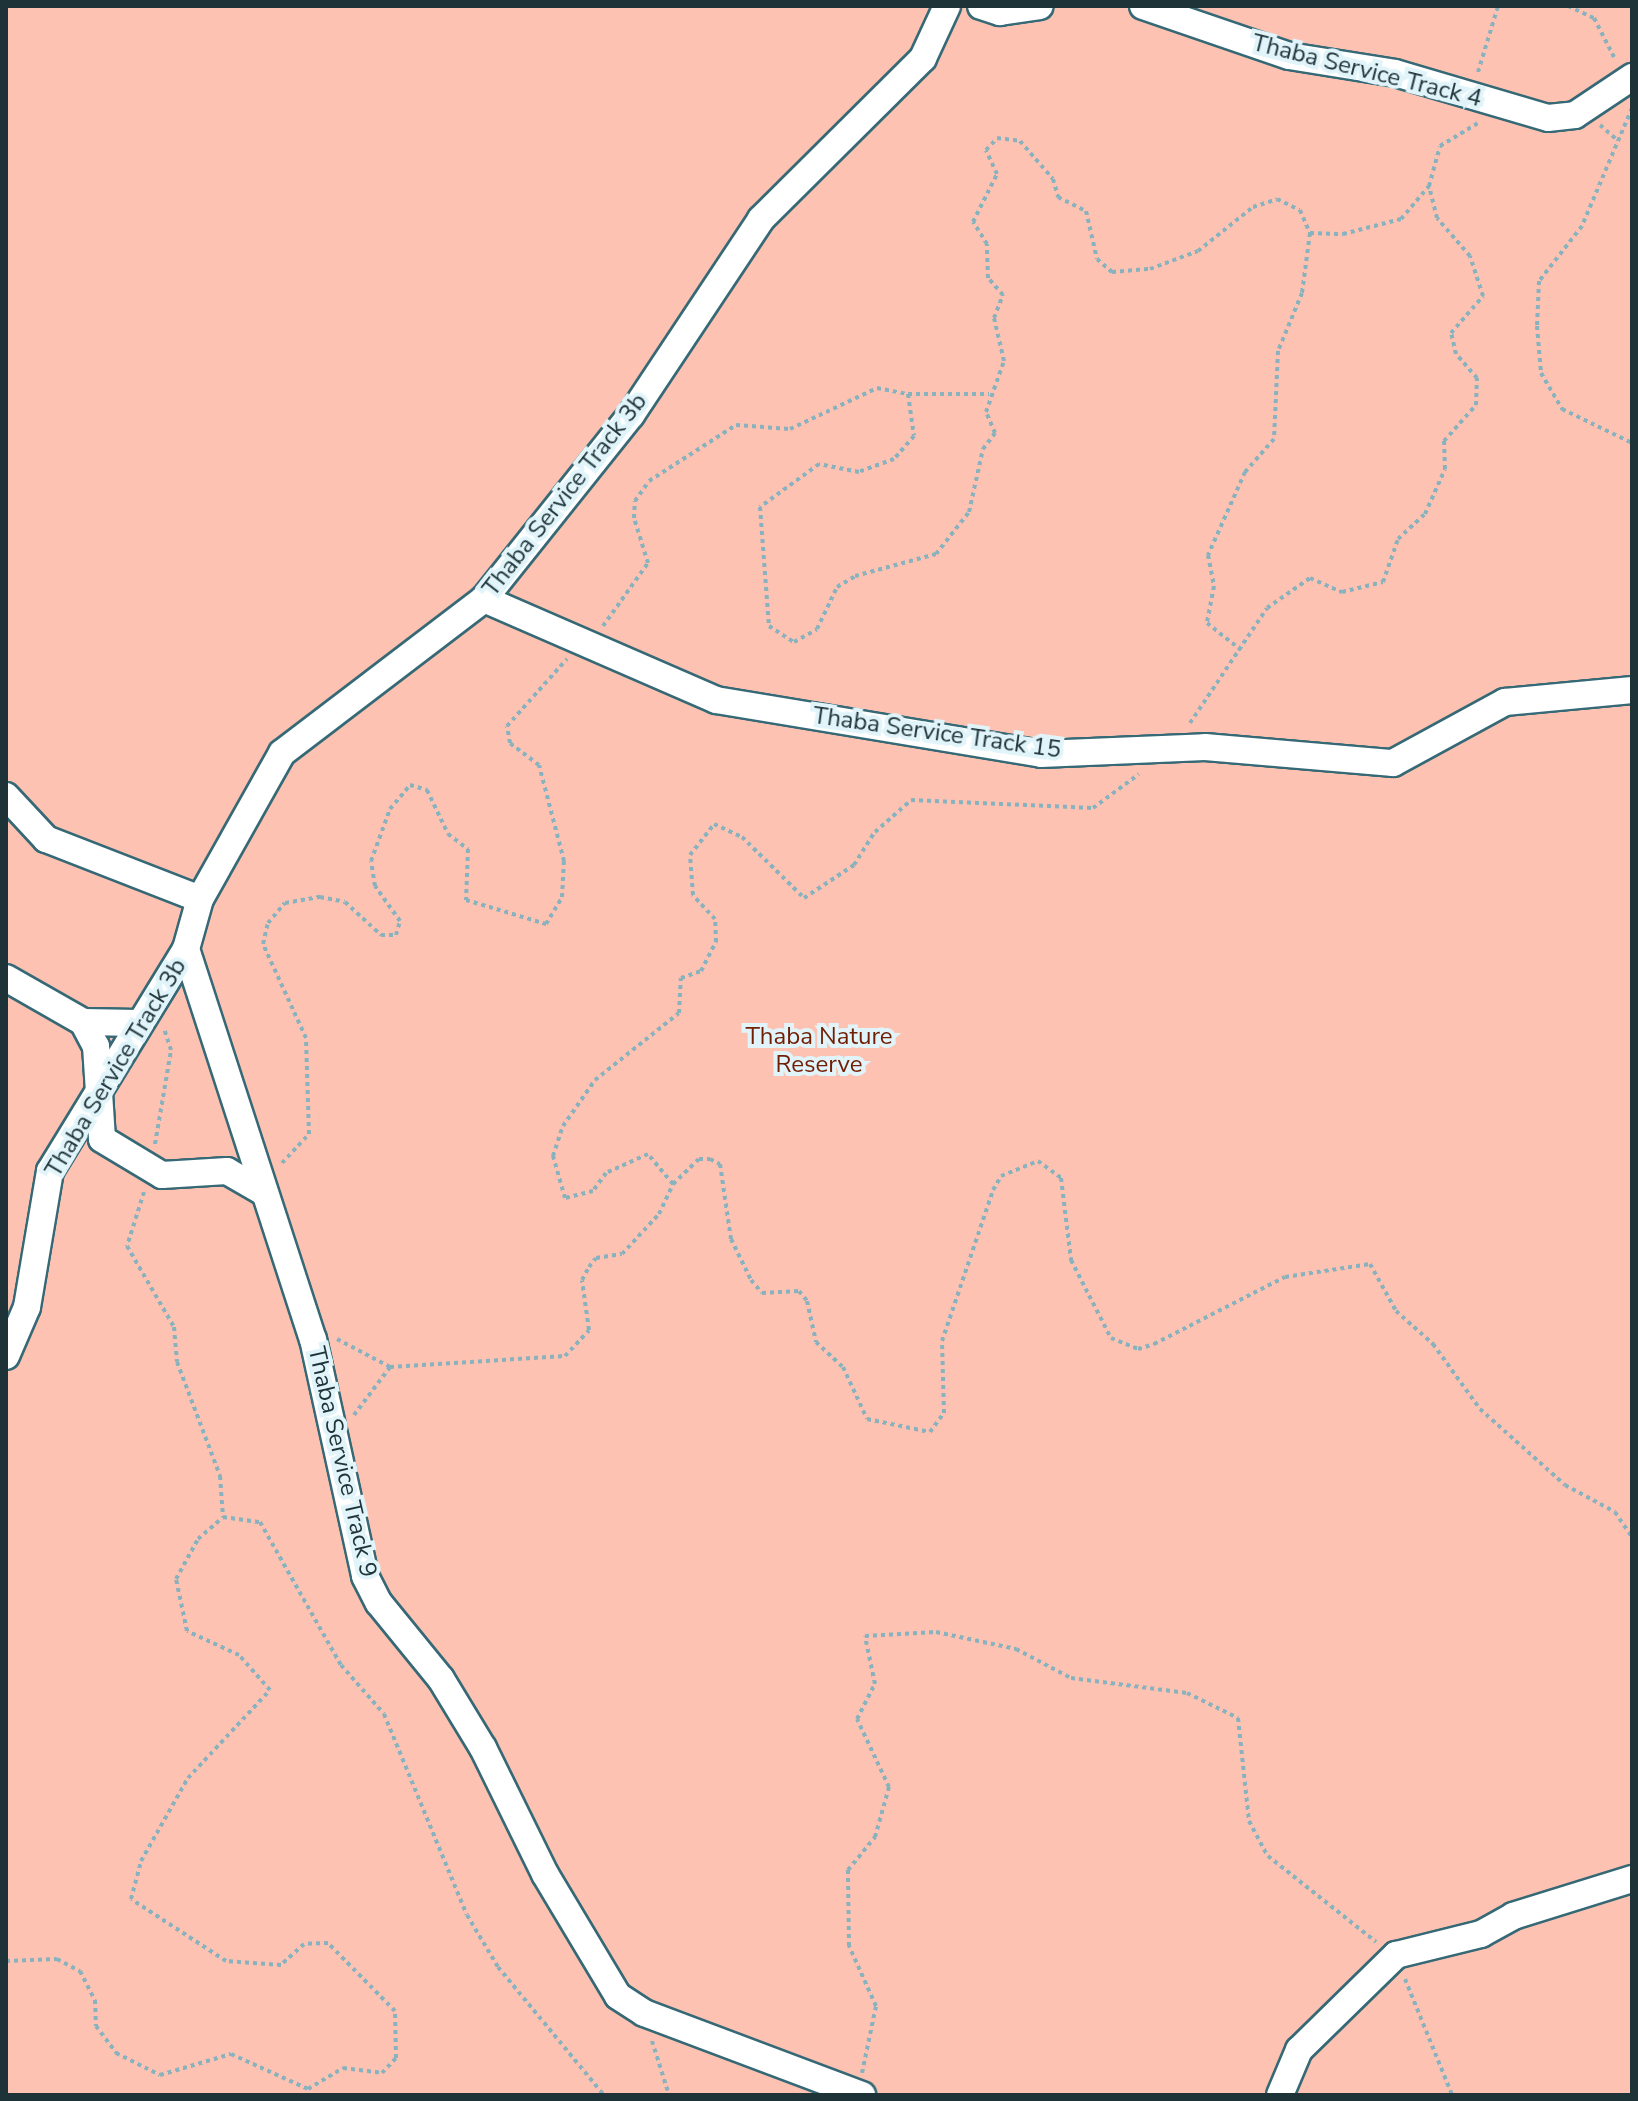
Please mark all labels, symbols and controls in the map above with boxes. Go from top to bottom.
street label: Thaba Service Track 4 [1249,29,1485,113]
street label: Thaba Service Track 3b [477,388,653,602]
street label: Thaba Service Track 15 [811,701,1063,765]
street label: Thaba Service Track 3b [39,954,193,1182]
park label: Thaba Nature Reserve [745,1023,893,1079]
street label: Thaba Service Track 9 [301,1344,383,1580]

